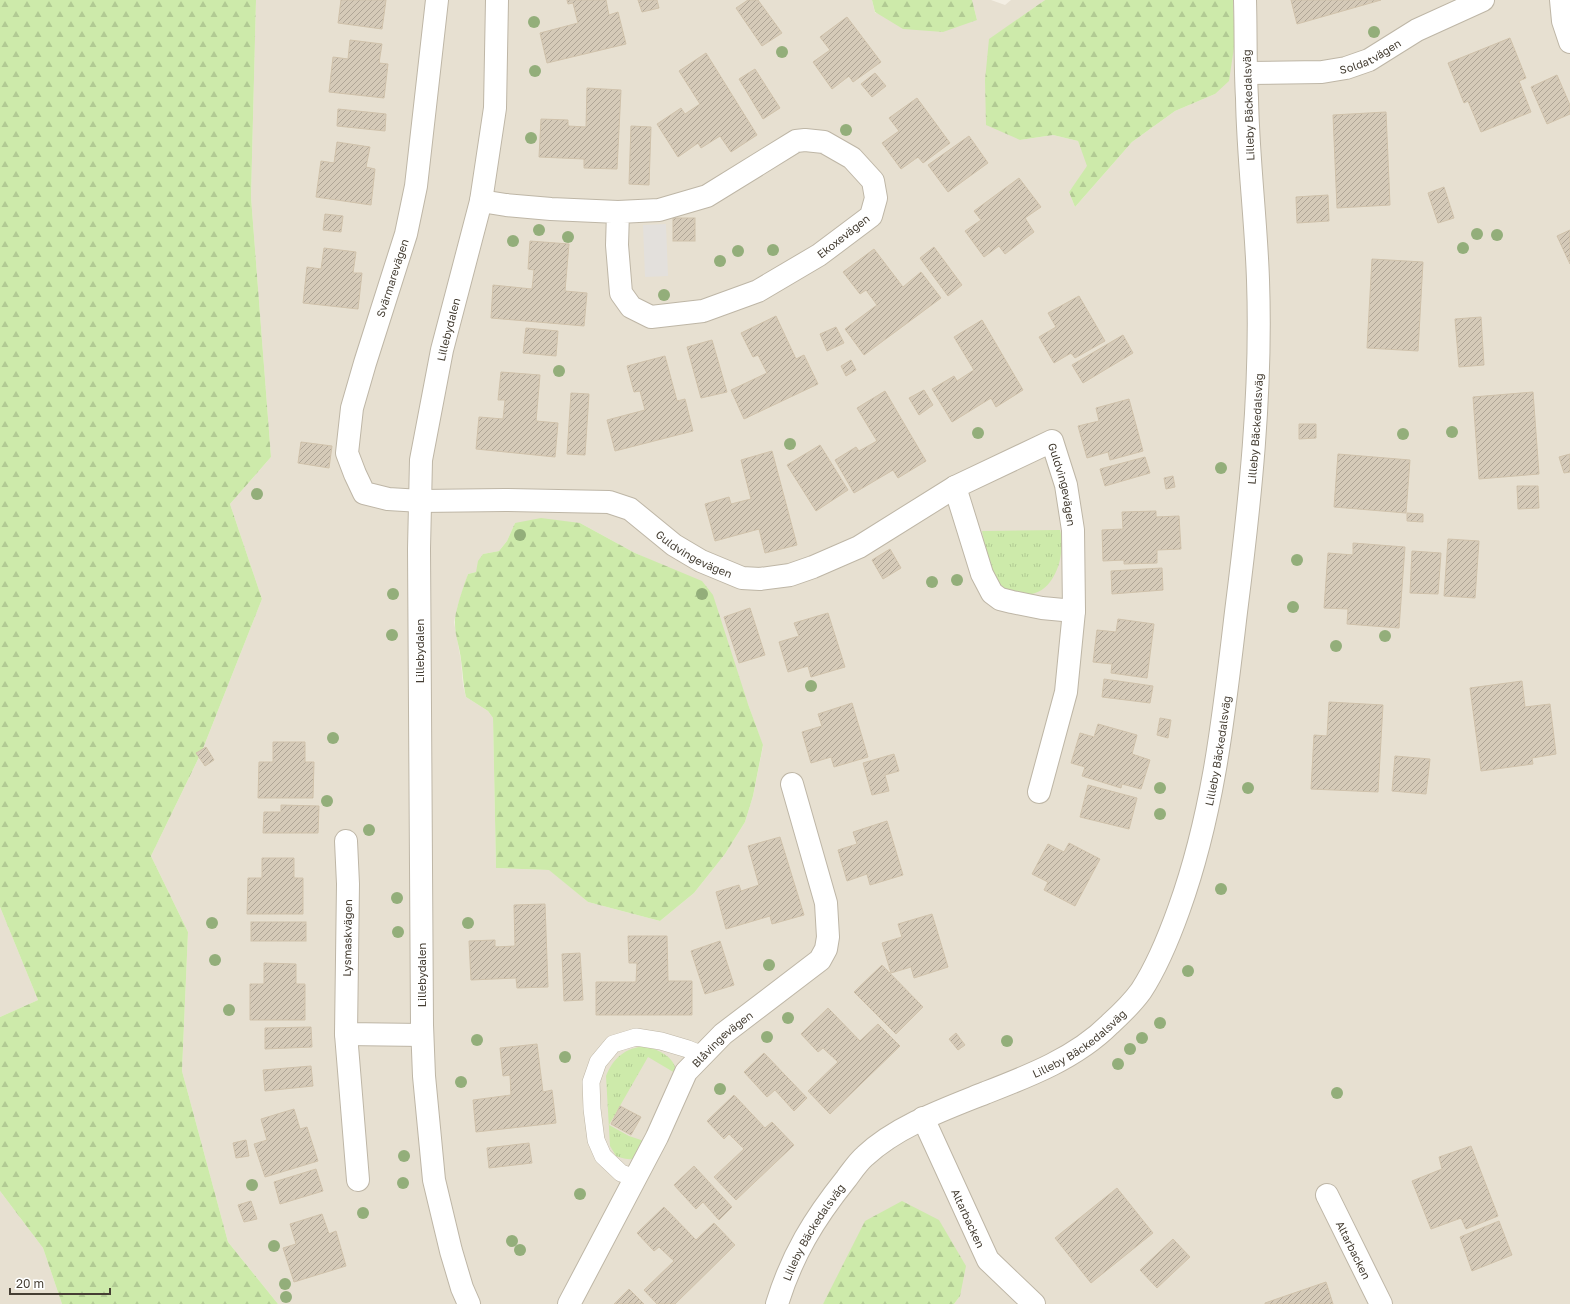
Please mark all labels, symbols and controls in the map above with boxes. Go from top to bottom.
street label: Soldatvägen [1338,36,1403,76]
street label: Lilleby Bäckedalsväg [1240,49,1256,161]
street label: Ekoxevägen [814,211,872,261]
street label: Svärmarevägen [373,237,411,319]
street label: Lillebydalen [434,296,462,362]
street label: Lilleby Bäckedalsväg [1244,373,1264,485]
street label: Guldvingevägen [1046,441,1079,527]
street label: Guldvingevägen [654,527,734,580]
street label: Lillebydalen [413,619,426,683]
street label: Lilleby Bäckedalsväg [1202,695,1232,807]
street label: Lysmaskvägen [340,899,354,977]
street label: Lillebydalen [415,943,428,1007]
street label: Lilleby Bäckedalsväg [1030,1006,1128,1080]
street label: Blåvingevägen [688,1008,755,1069]
street label: Lilleby Bäckedalsväg [779,1181,847,1282]
street label: Altarbacken [950,1186,988,1250]
street label: Altarbacken [1334,1218,1374,1281]
scale bar [10,1270,110,1296]
text: 20 m [16,1276,44,1291]

